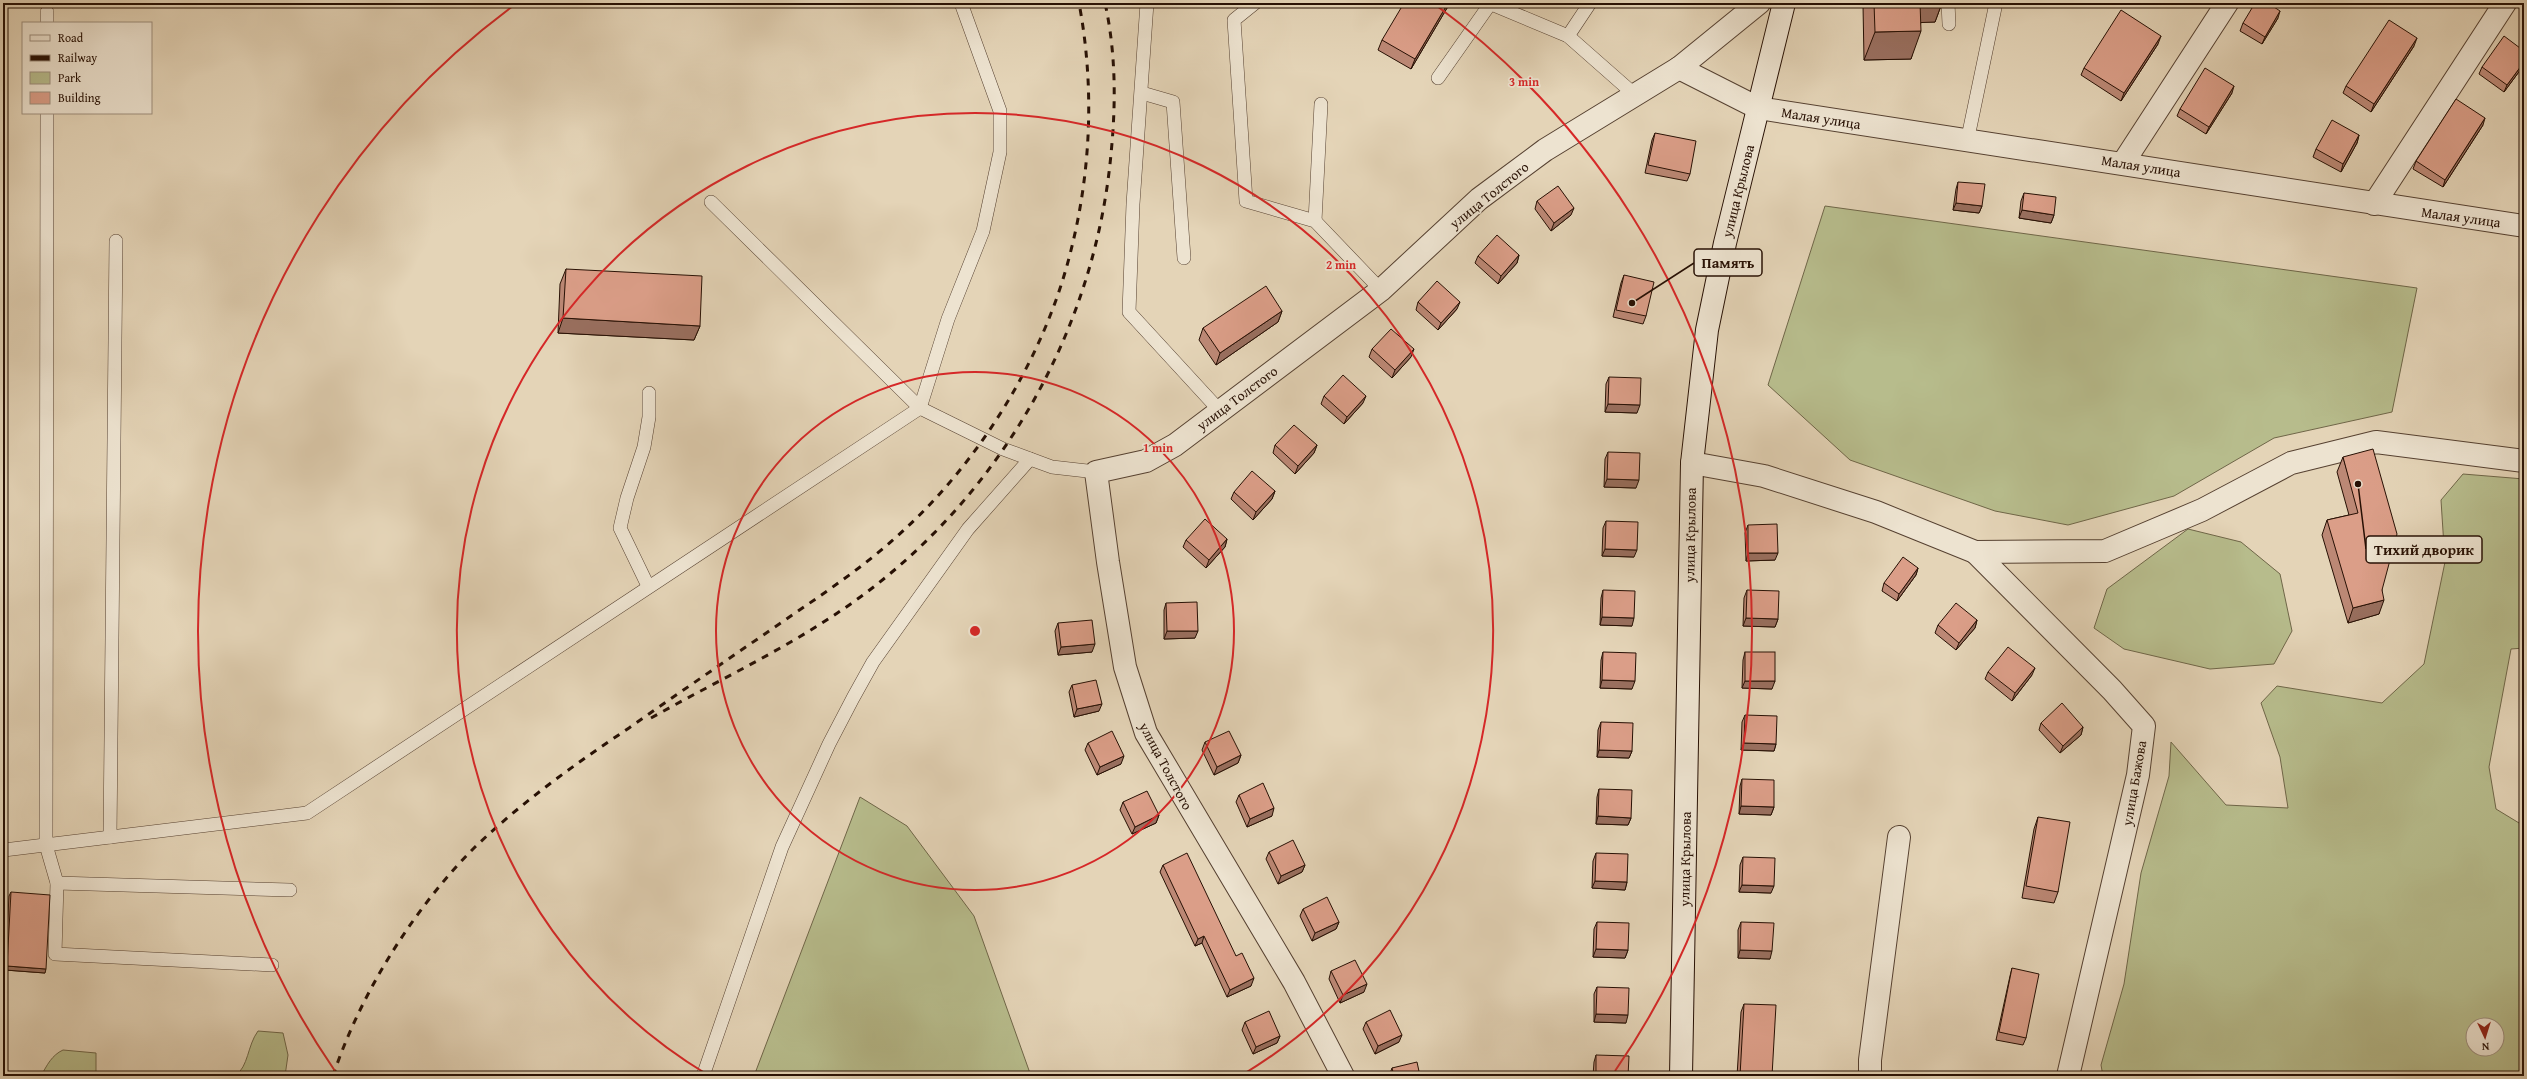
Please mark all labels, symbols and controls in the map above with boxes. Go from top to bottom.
legend [22,22,152,114]
text: Road [58,29,84,46]
text: Railway [58,49,97,66]
text: Park [58,69,82,86]
text: 3 min [1509,73,1539,90]
text: Building [58,89,101,106]
street label: Малая улица [1780,102,1862,134]
street label: улица Крылова [1717,142,1759,241]
street label: Малая улица [2100,150,2182,182]
street label: улица Толстого [1444,157,1533,234]
street label: Малая улица [2420,202,2502,233]
callout: Память [1694,249,1762,276]
text: Память [1702,252,1755,273]
text: 2 min [1326,256,1356,273]
street label: улица Толстого [1192,361,1282,436]
text: 1 min [1143,439,1173,456]
street label: улица Крылова [1679,487,1701,584]
callout: Тихий дворик [2366,536,2482,563]
text: Тихий дворик [2374,539,2474,560]
centre of rings [968,624,982,638]
street label: улица Толстого [1134,718,1198,813]
street label: улица Бажова [2116,738,2151,828]
street label: улица Крылова [1674,811,1696,908]
north arrow [2465,1017,2505,1057]
text: N [2481,1039,2490,1055]

